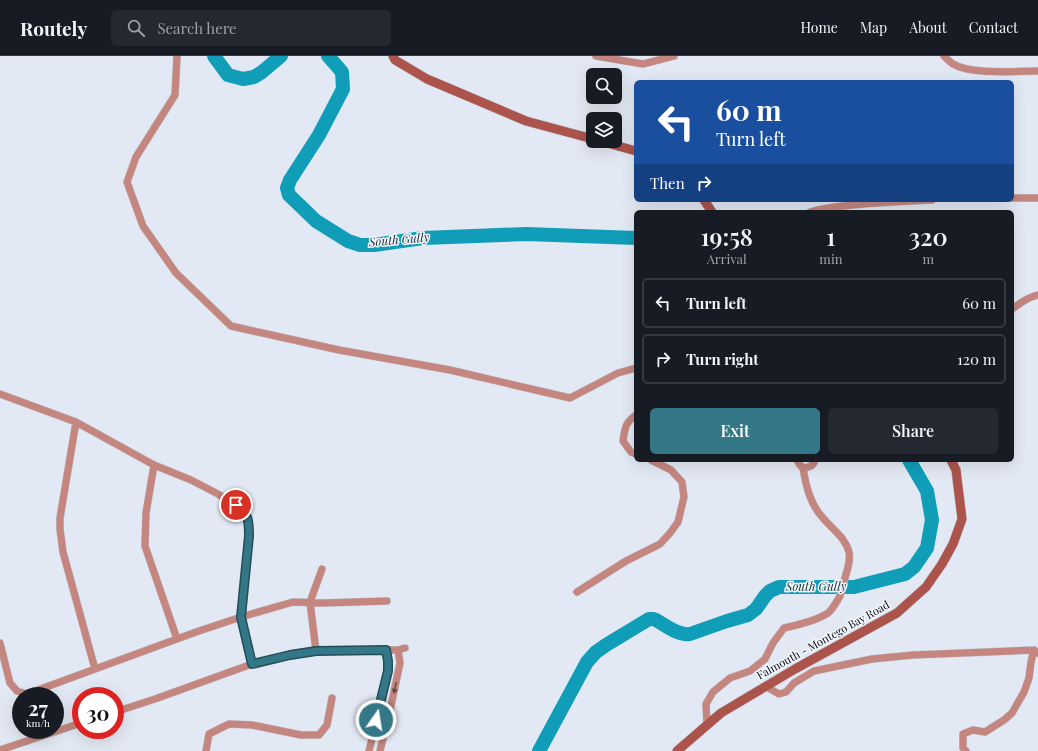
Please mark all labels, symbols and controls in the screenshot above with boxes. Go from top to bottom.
search box [111,10,391,46]
text: Routely [20,15,87,41]
icon: search [125,17,147,39]
text: Search here [157,18,237,38]
text: Home [800,18,838,37]
text: Map [860,18,887,37]
text: About [909,18,947,37]
text: Contact [969,18,1018,37]
map controls [586,68,622,148]
button: search [586,68,622,104]
text: 60 m [716,91,782,128]
icon: left [650,96,702,148]
button: layers [586,112,622,148]
text: Turn left [716,127,786,151]
icon: right [693,172,715,194]
text: Then [650,173,685,193]
text: 19:58 [700,220,753,252]
text: 1 [826,220,835,252]
text: 320 [909,220,948,252]
water label: South Gully [367,228,430,250]
text: Arrival [707,250,747,267]
text: min [819,250,842,267]
text: m [922,250,934,267]
icon: left [652,292,674,314]
text: Turn left [686,293,747,313]
text: 60 m [962,293,996,313]
icon: right [652,348,674,370]
text: Turn right [686,349,759,369]
text: 120 m [957,349,996,369]
button: Exit [650,408,820,454]
button: Share [828,408,998,454]
pin [219,488,253,522]
icon: arrive [225,494,247,516]
water label: South Gully [785,578,846,594]
street label: Falmouth - Montego Bay Road [754,596,892,682]
one-way arrow [392,682,398,694]
speed limit sign: 30 [72,687,124,739]
text: 27 [28,694,48,721]
position arrow [355,699,397,741]
text: km/h [26,716,50,730]

